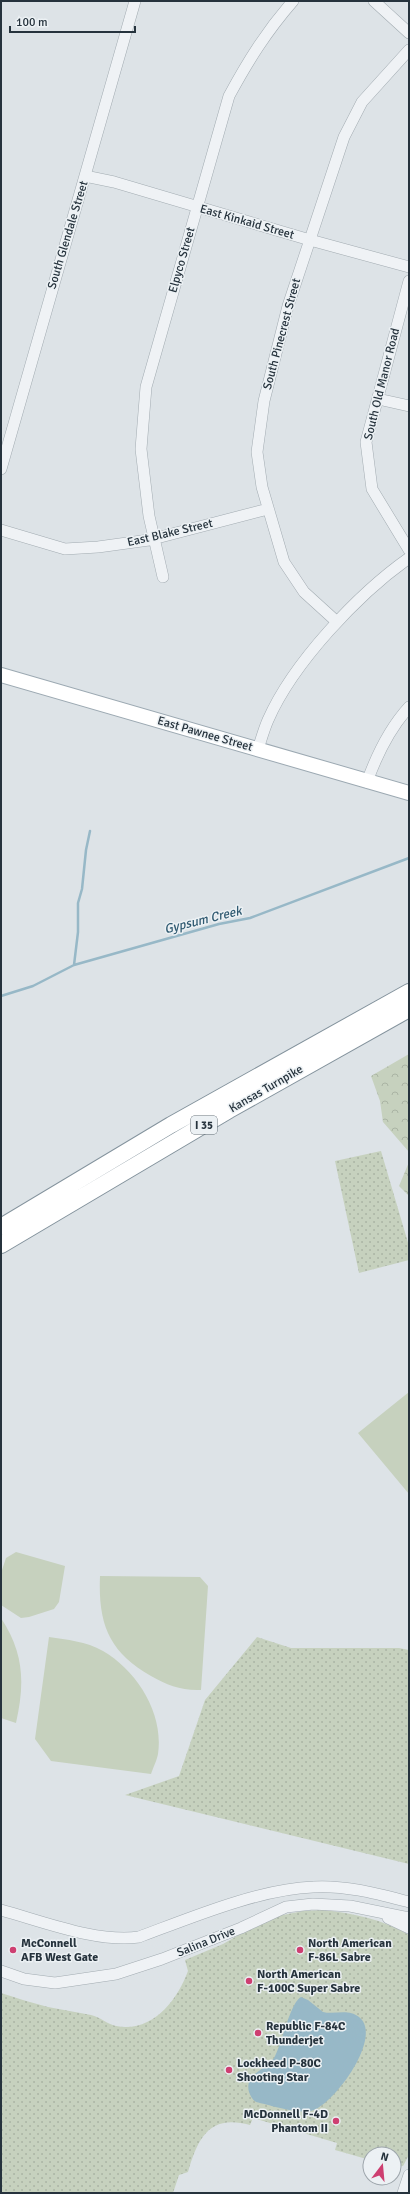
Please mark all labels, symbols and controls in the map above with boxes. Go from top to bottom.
scale bar [10,8,135,34]
text: 100 m [16,15,48,30]
street label: South Glendale Street [44,179,92,291]
street label: East Kinkaid Street [198,201,296,243]
street label: Elpyco Street [165,225,199,295]
street label: South Pinecrest Street [260,277,304,391]
street label: South Old Manor Road [361,327,403,441]
street label: East Blake Street [126,516,214,550]
street label: East Pawnee Street [156,713,254,755]
water label: Gypsum Creek [163,902,245,937]
street label: Kansas Turnpike [226,1062,306,1116]
road number: I 35 [191,1116,217,1134]
street label: Salina Drive [175,1924,237,1960]
place label: McConnell AFB West Gate [21,1936,98,1965]
place label: North American F-86L Sabre [308,1936,392,1965]
marker: McConnell AFB West Gate [8,1945,18,1955]
marker: North American F-86L Sabre [295,1945,305,1955]
place label: North American F-100C Super Sabre [257,1967,360,1996]
marker: North American F-100C Super Sabre [244,1976,254,1986]
place label: Republic F-84C Thunderjet [266,2019,346,2048]
marker: Republic F-84C Thunderjet [253,2028,263,2038]
place label: Lockheed P-80C Shooting Star [237,2056,321,2085]
marker: Lockheed P-80C Shooting Star [224,2065,234,2075]
place label: McDonnell F-4D Phantom II [243,2107,328,2136]
marker: McDonnell F-4D Phantom II [331,2116,341,2126]
north arrow [362,2146,402,2186]
text: N [379,2150,390,2164]

